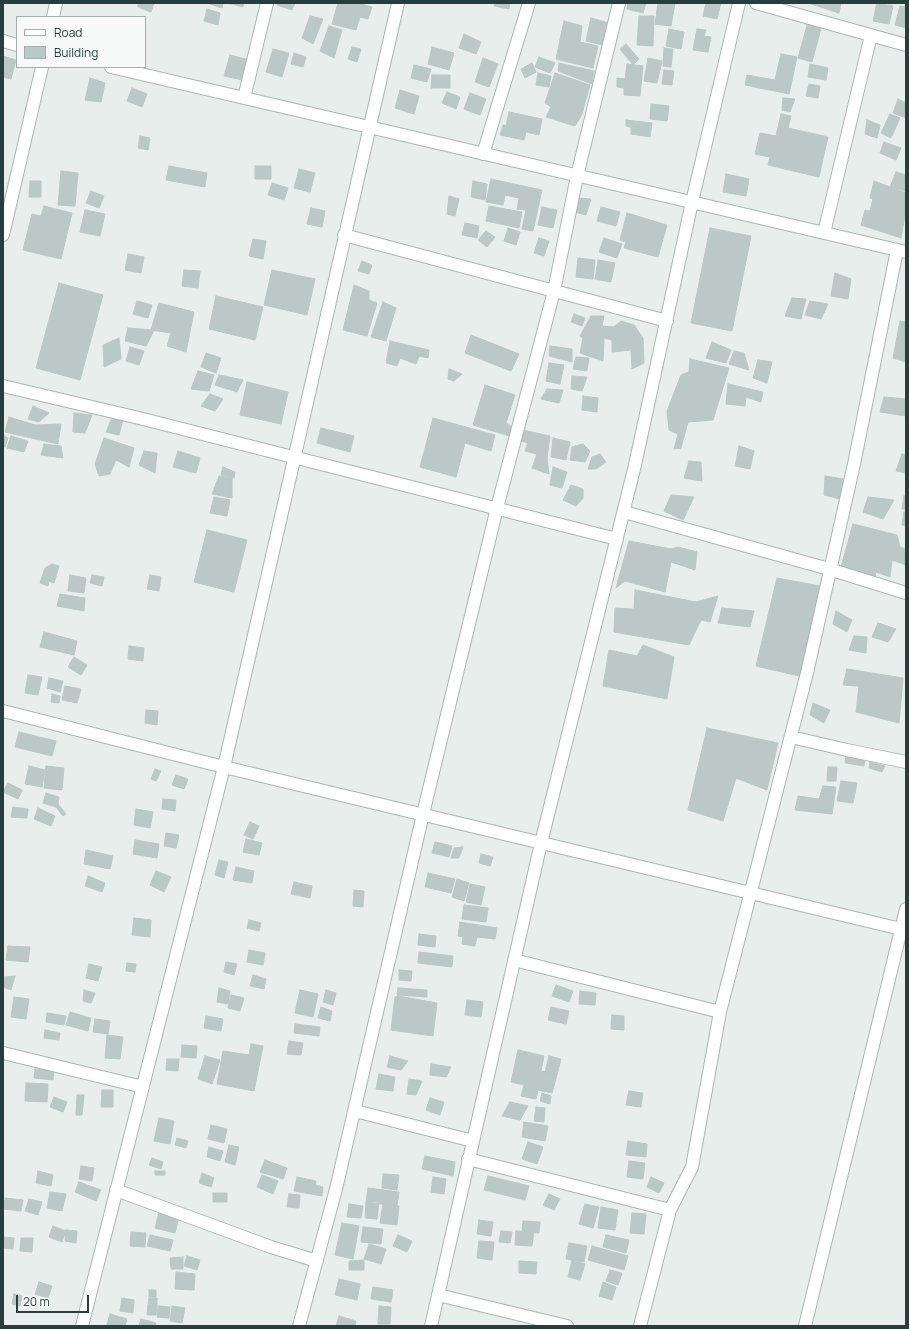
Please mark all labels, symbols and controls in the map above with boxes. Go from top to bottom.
legend [16,16,146,68]
text: Road [54,24,82,41]
text: Building [54,44,98,61]
scale bar [18,1287,91,1313]
text: 20 m [23,1293,50,1310]

